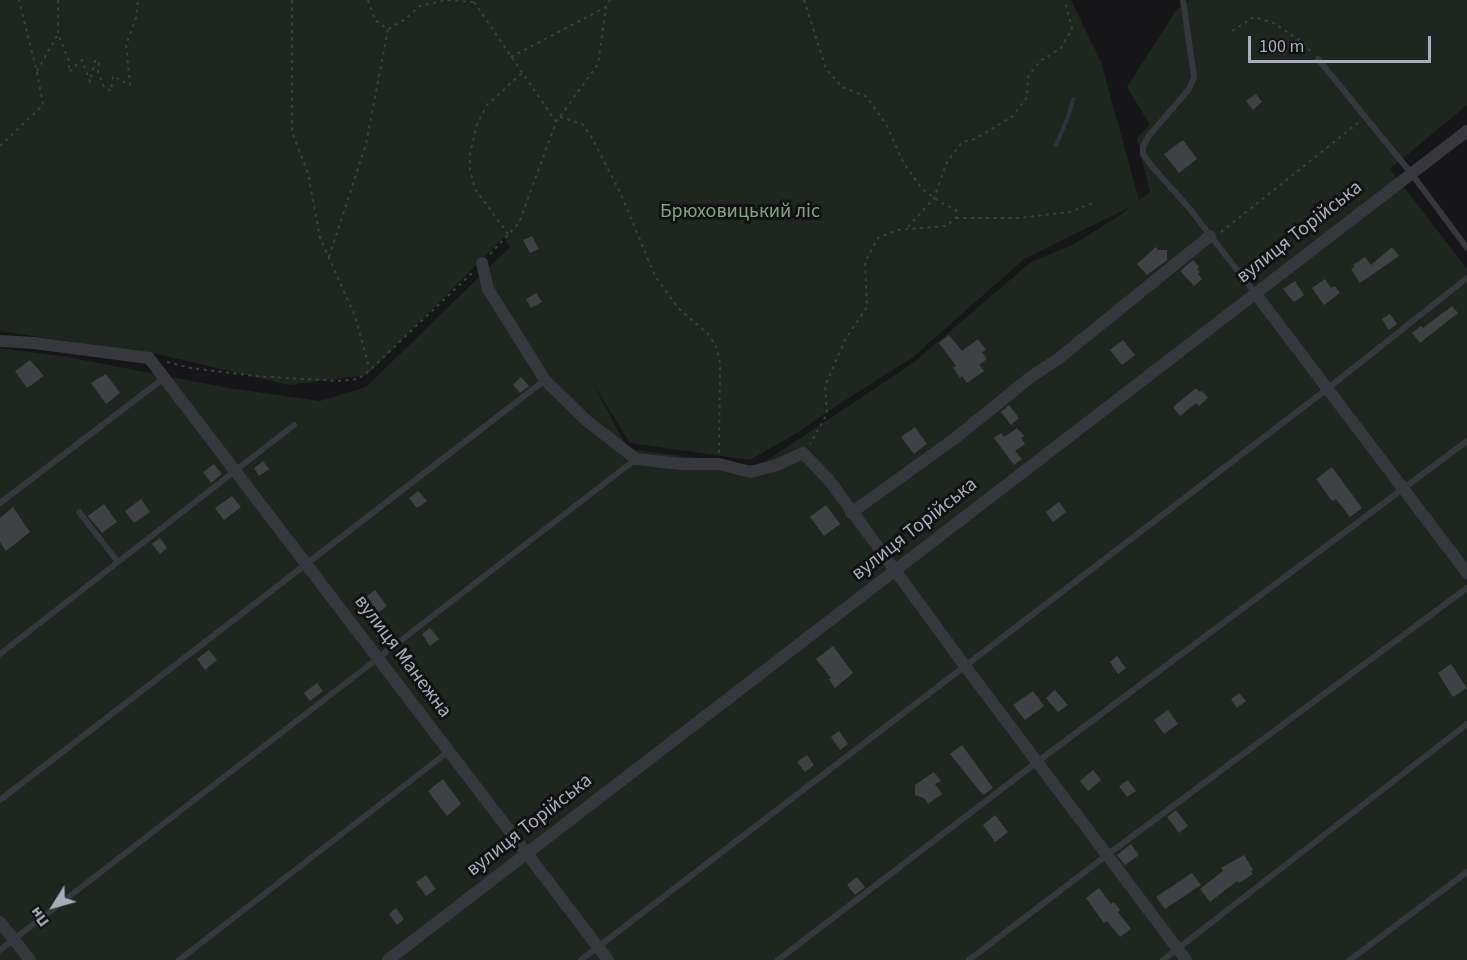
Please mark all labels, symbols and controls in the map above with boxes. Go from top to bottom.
scale bar [1251,24,1434,62]
text: 100 m [1259,34,1304,59]
street label: вулиця Торійська [1232,176,1368,290]
park label: Брюховицький ліс [660,201,820,225]
street label: вулиця Торійська [847,473,983,587]
street label: вулиця Манежна [348,591,456,723]
street label: вулиця Торійська [462,769,598,883]
north arrow [24,876,84,936]
text: Пн [25,902,54,931]

